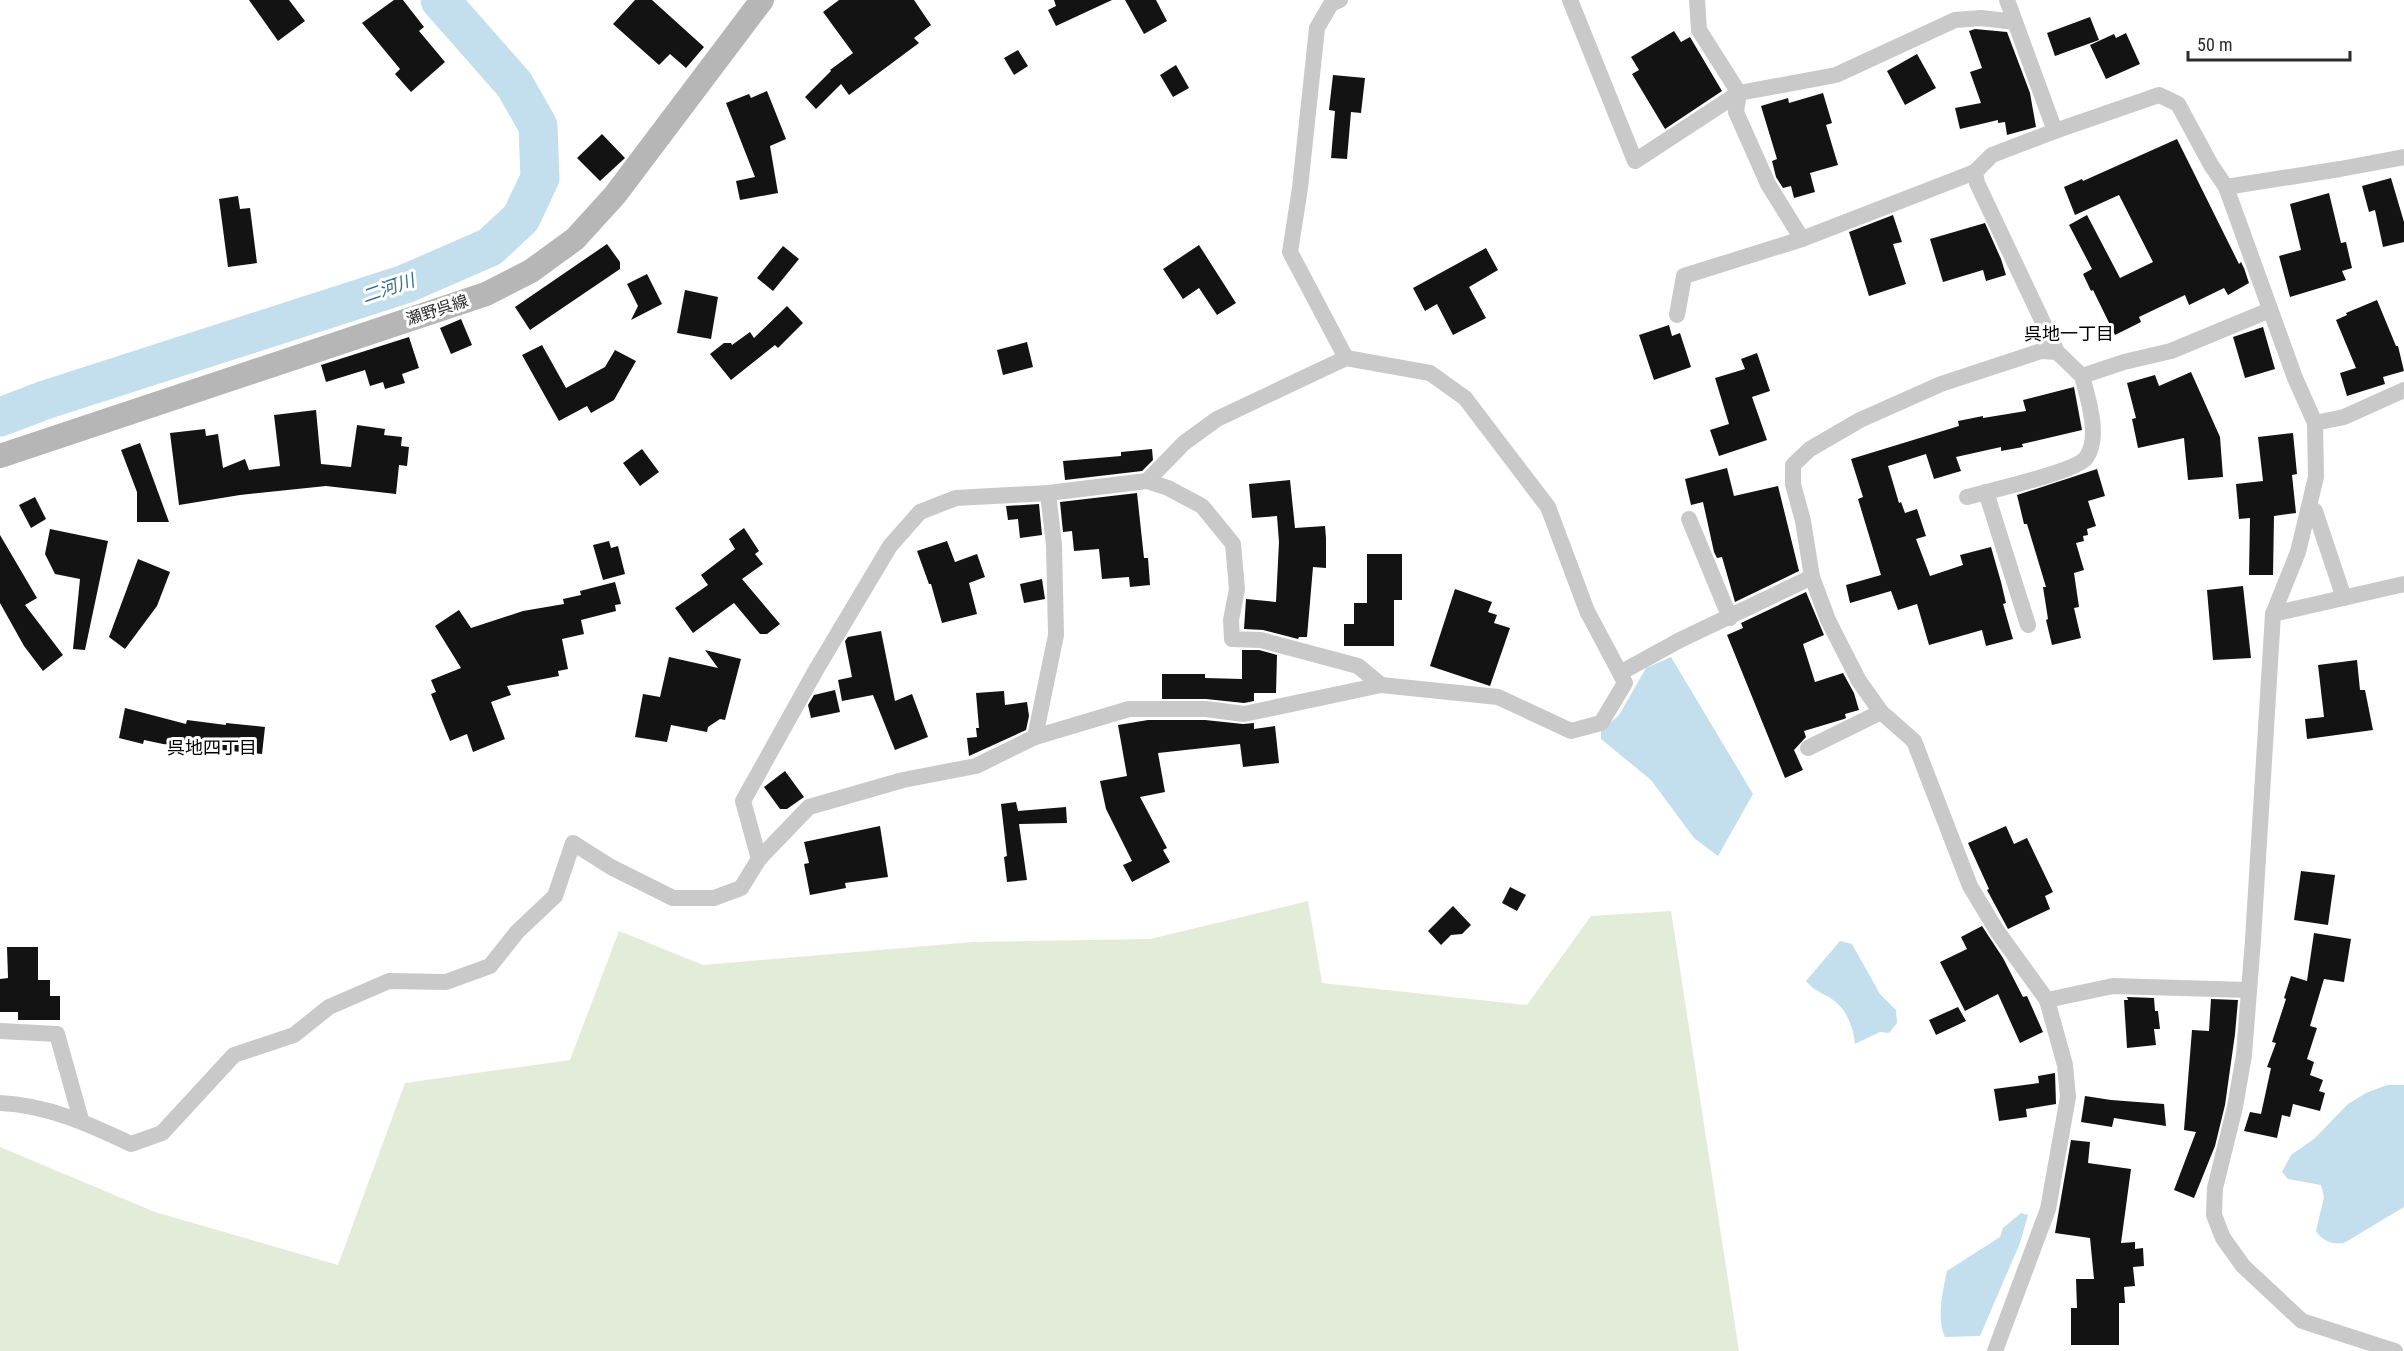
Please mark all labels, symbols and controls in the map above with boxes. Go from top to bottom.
scale bar [2188,24,2350,62]
text: 50 m [2197,34,2232,55]
water label: 二河川 [359,269,419,307]
street label: 瀬野呉線 [404,291,470,329]
district label: 呉地一丁目 [2024,323,2114,344]
district label: 呉地四丁目 [167,737,257,758]

